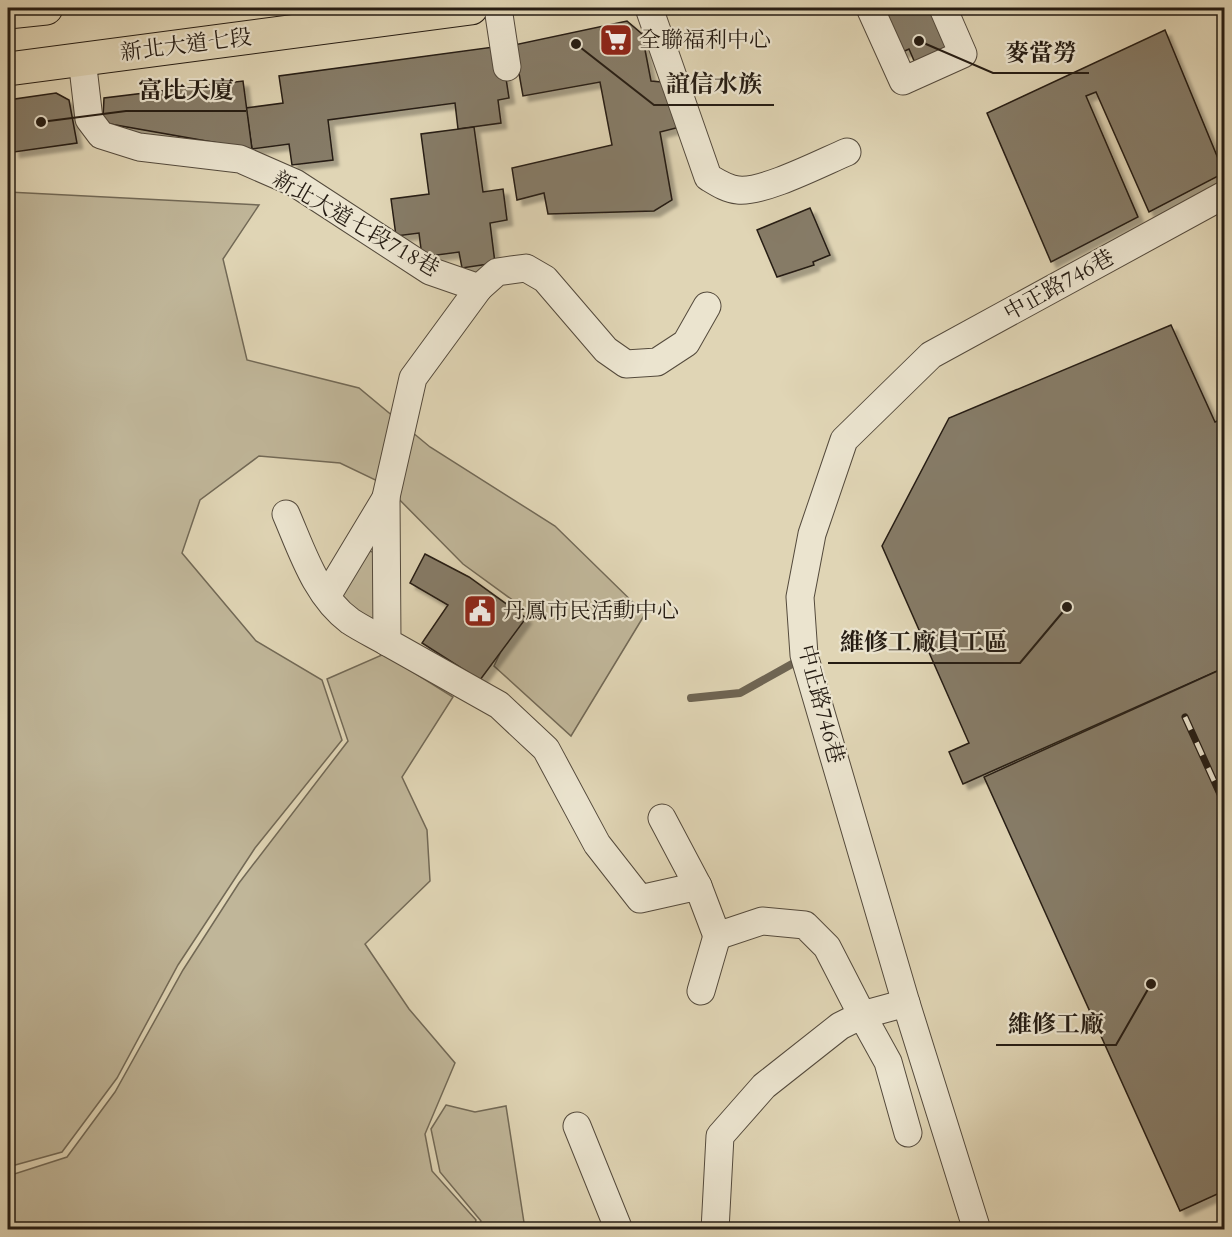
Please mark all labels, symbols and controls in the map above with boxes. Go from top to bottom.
street label: 新北大道七段 [119,22,253,68]
supermarket icon: 全聯福利中心 [598,22,634,58]
place label: 全聯福利中心 [639,25,771,55]
callout: 麥當勞 [993,31,1089,73]
text: 麥當勞 [1005,37,1077,70]
callout: 誼信水族 [654,63,774,105]
text: 誼信水族 [666,68,762,101]
callout: 富比天廈 [126,69,246,111]
text: 富比天廈 [138,74,234,107]
street label: 新北大道七段718巷 [267,164,445,284]
street label: 中正路746巷 [998,242,1120,328]
public building icon: 丹鳳市民活動中心 [462,593,498,629]
place label: 丹鳳市民活動中心 [503,596,679,626]
callout: 維修工廠員工區 [828,621,1020,663]
text: 維修工廠員工區 [840,626,1008,659]
street label: 中正路746巷 [791,641,851,767]
callout: 維修工廠 [996,1003,1116,1045]
text: 維修工廠 [1008,1008,1104,1041]

